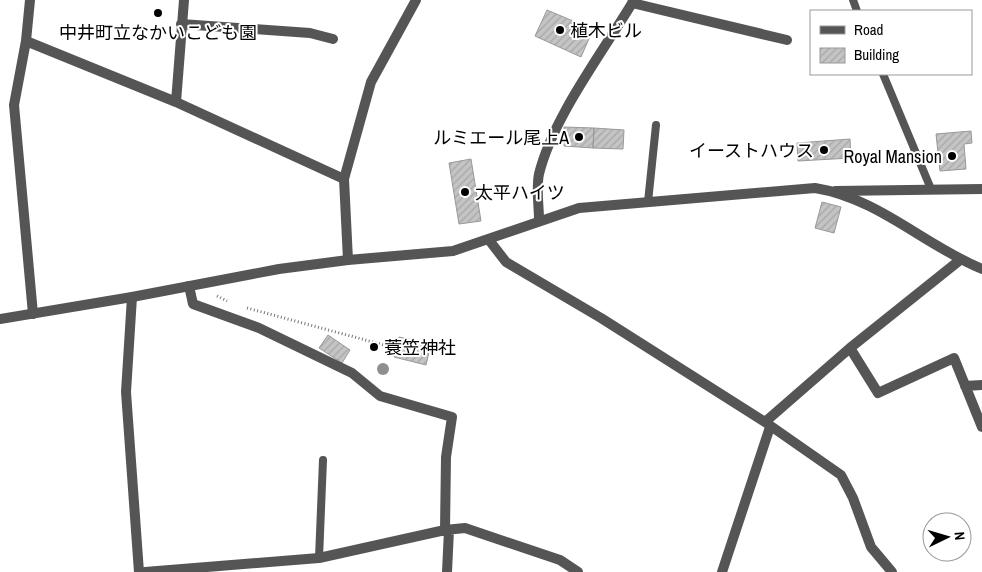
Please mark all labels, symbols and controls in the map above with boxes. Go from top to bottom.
marker: 中井町立なかいこども園 [152,7,164,19]
legend [810,10,972,75]
place label: 植木ビル [570,18,642,43]
text: Road [854,19,883,40]
place label: 中井町立なかいこども園 [59,20,257,45]
marker: 植木ビル [554,24,566,36]
text: Building [854,44,899,65]
place label: ルミエール尾上A [433,125,569,150]
marker: ルミエール尾上A [573,131,585,143]
place label: イーストハウス [689,138,814,163]
marker: イーストハウス [818,144,830,156]
place label: Royal Mansion [844,144,942,169]
marker: Royal Mansion [946,150,958,162]
place label: 太平ハイツ [475,180,565,205]
marker: 太平ハイツ [459,186,471,198]
place label: 蓑笠神社 [384,335,456,360]
marker: 蓑笠神社 [368,341,380,353]
north arrow [922,512,972,562]
text: N [951,531,969,541]

